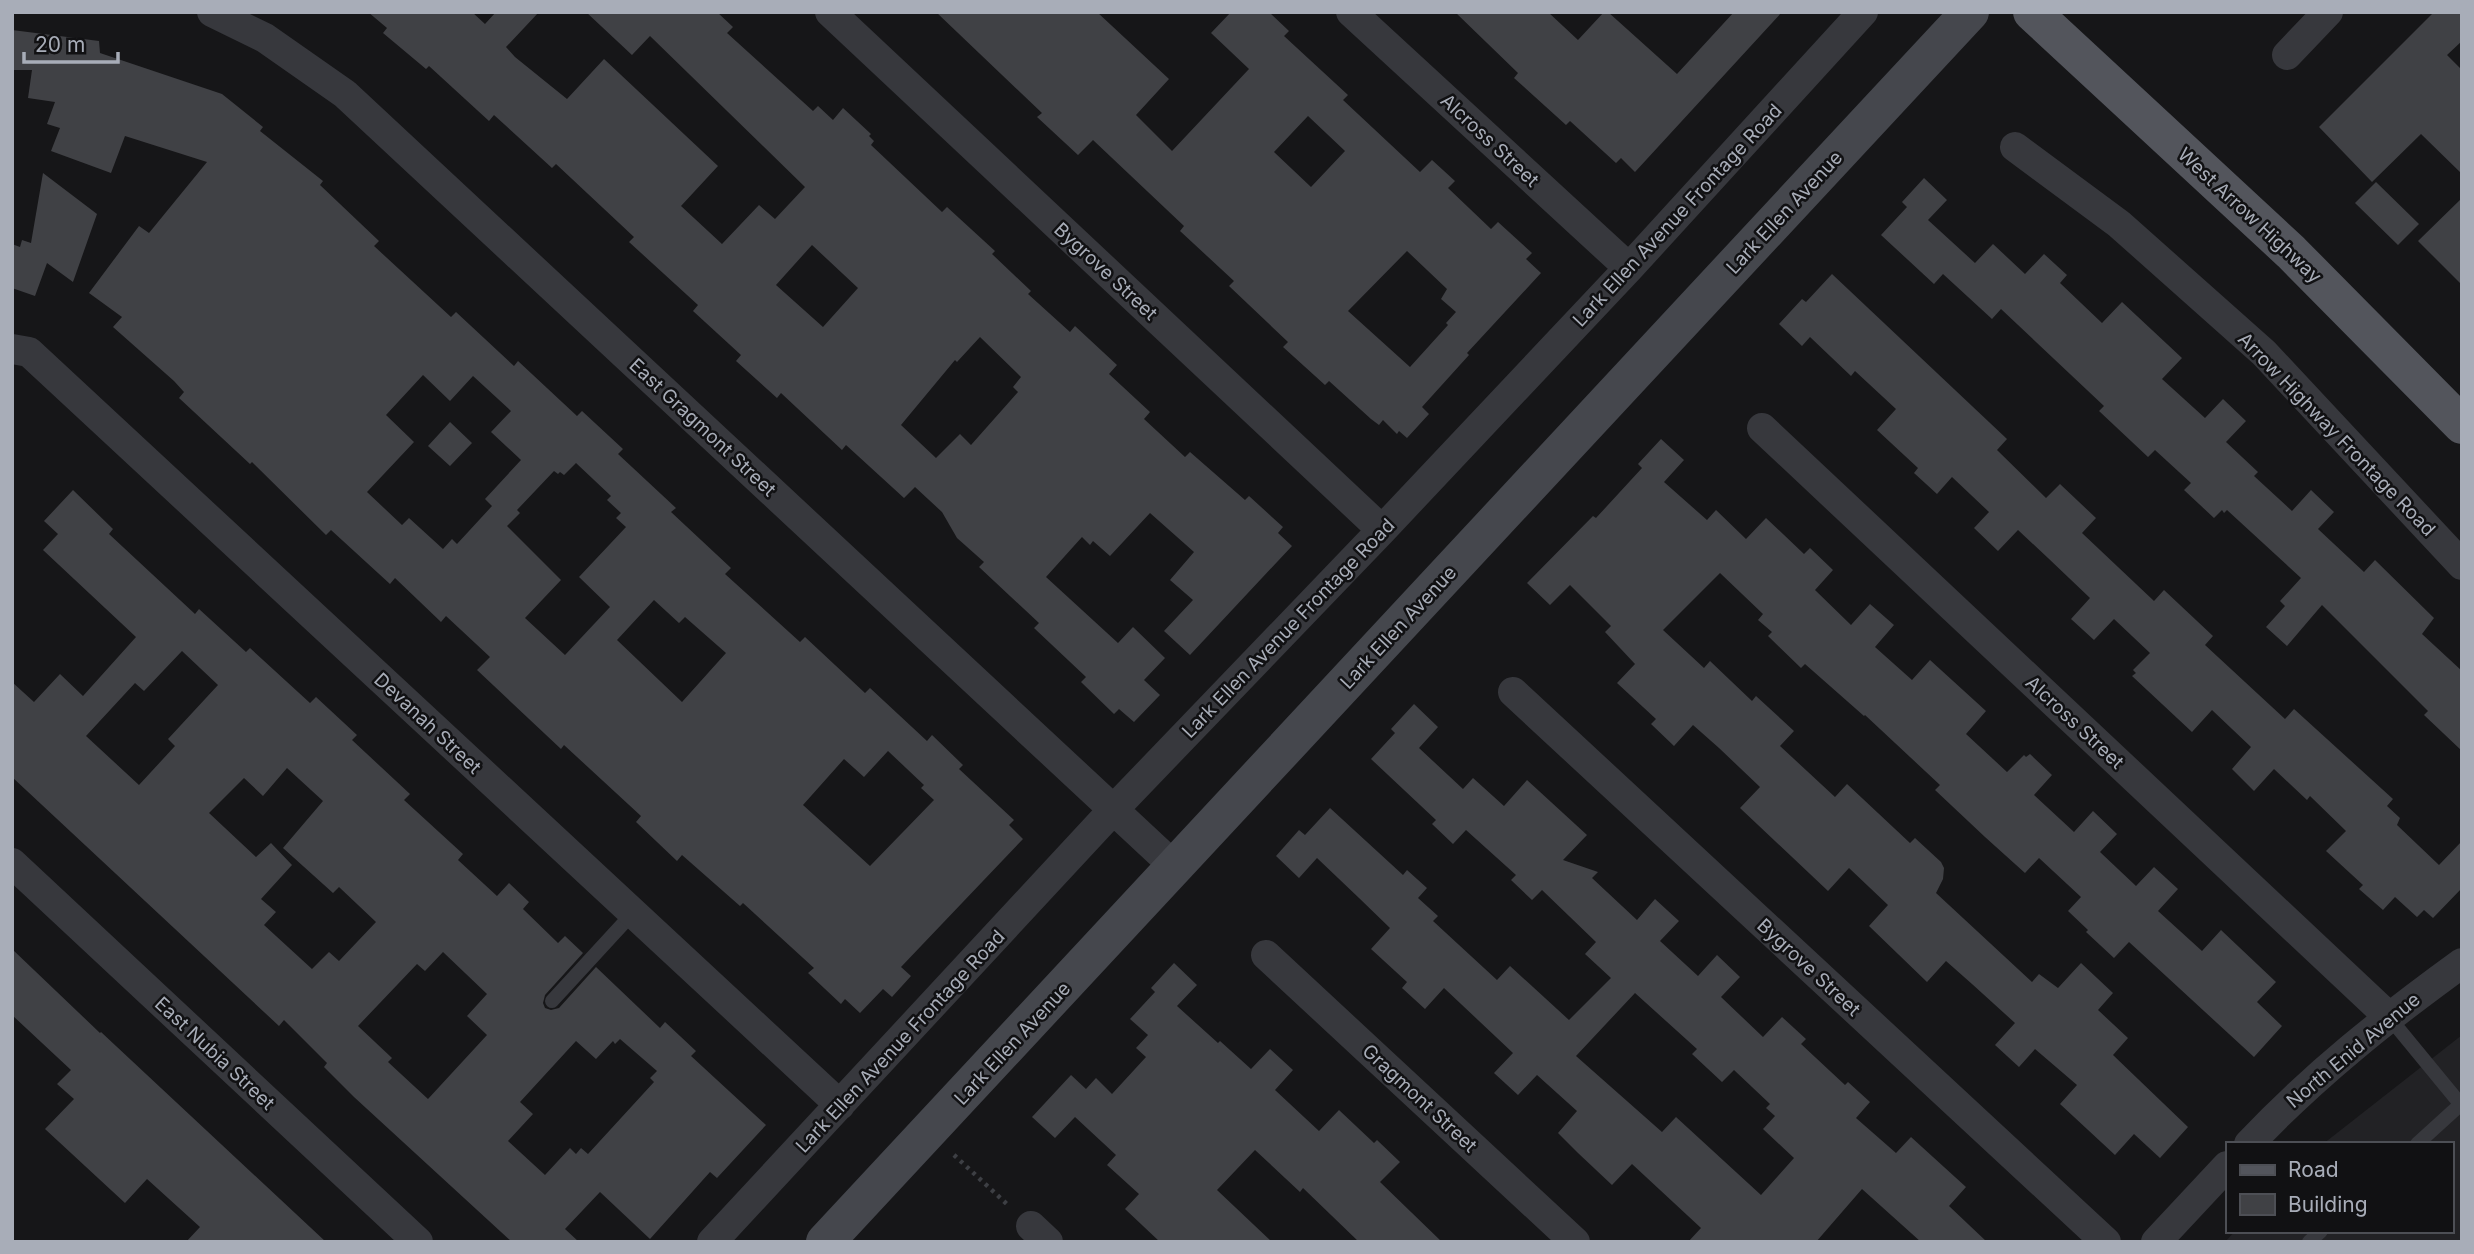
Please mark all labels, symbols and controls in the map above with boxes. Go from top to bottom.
scale bar [24,21,119,65]
text: 20 m [35,32,85,57]
street label: Alcross Street [1436,89,1544,192]
street label: Lark Ellen Avenue Frontage Road [1568,99,1787,331]
street label: West Arrow Highway [2173,143,2326,288]
street label: Lark Ellen Avenue [1722,146,1847,279]
street label: Bygrove Street [1049,218,1162,325]
street label: Arrow Highway Frontage Road [2233,328,2440,541]
street label: East Gragmont Street [625,354,781,501]
street label: Lark Ellen Avenue Frontage Road [1177,514,1399,743]
street label: Lark Ellen Avenue [1336,561,1461,694]
street label: Devanah Street [369,668,486,779]
street label: Alcross Street [2021,671,2129,774]
street label: Bygrove Street [1752,914,1865,1021]
street label: Lark Ellen Avenue Frontage Road [791,925,1010,1157]
street label: Lark Ellen Avenue [950,977,1075,1110]
street label: North Enid Avenue [2282,988,2425,1113]
street label: East Nubia Street [150,992,279,1115]
street label: Gragmont Street [1358,1039,1482,1157]
legend [2226,1142,2453,1233]
text: Road [2288,1157,2339,1182]
text: Building [2288,1192,2368,1217]

